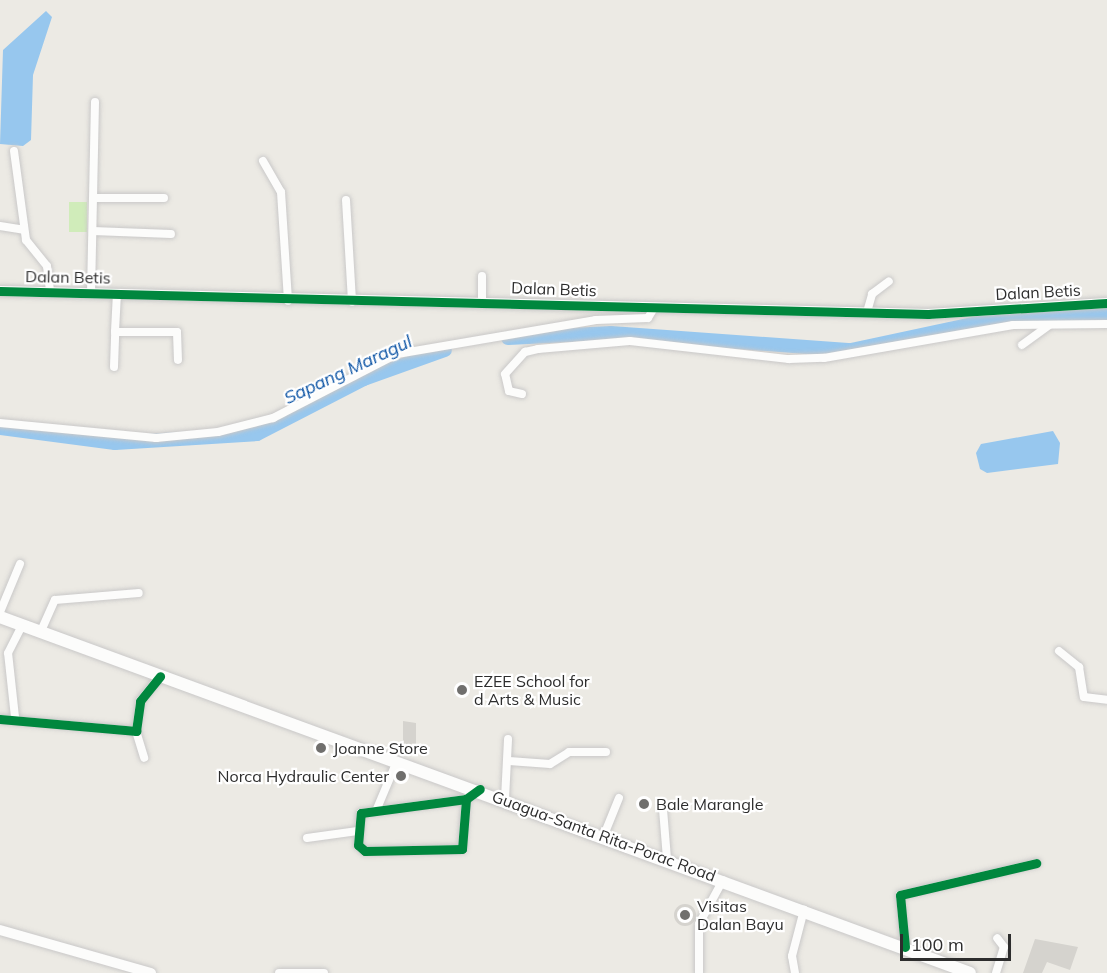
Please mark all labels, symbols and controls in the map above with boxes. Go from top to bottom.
street label: Dalan Betis [25,267,111,287]
street label: Dalan Betis [511,278,597,300]
street label: Dalan Betis [995,280,1081,304]
water label: Sapang Maragul [281,331,415,409]
place label: EZEE School for d Arts & Music [474,671,590,709]
marker: EZEE School for d Arts & Music [455,683,469,697]
place label: Joanne Store [333,738,428,758]
marker: Joanne Store [314,741,328,755]
place label: Norca Hydraulic Center [218,766,389,786]
marker: Norca Hydraulic Center [394,769,408,783]
street label: Guagua-Santa Rita-Porac Road [490,787,718,885]
place label: Bale Marangle [656,794,763,814]
marker: Bale Marangle [637,797,651,811]
place label: Visitas Dalan Bayu [697,896,784,934]
marker: Visitas Dalan Bayu [678,908,692,922]
scale bar [903,922,1014,960]
text: 100 m [911,933,964,956]

